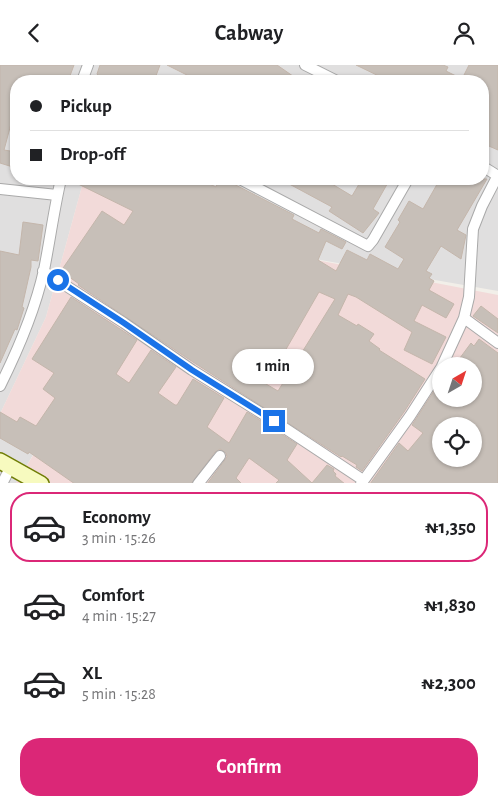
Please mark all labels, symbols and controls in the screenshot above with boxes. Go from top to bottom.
icon: back [20,19,48,47]
icon: person [450,19,478,47]
text: Cabway [215,22,283,44]
text: Pickup [60,97,112,116]
text: Drop-off [60,145,125,164]
route start [47,269,69,291]
callout: 1 min [233,349,315,383]
north arrow [432,357,482,407]
map controls [432,357,482,467]
text: 1 min [256,358,290,374]
route end [263,410,285,432]
button: locate [432,417,482,467]
icon: car [22,505,67,550]
text: Economy [82,508,151,527]
text: ₦1,350 [425,518,476,537]
text: 3 min · 15:26 [82,530,156,546]
icon: car [22,583,67,628]
text: Comfort [82,586,144,605]
text: ₦1,830 [424,596,476,615]
text: 4 min · 15:27 [82,608,156,624]
icon: car [22,661,67,706]
text: XL [82,664,102,683]
text: ₦2,300 [421,674,476,693]
text: 5 min · 15:28 [82,686,156,702]
button: Confirm [20,738,478,796]

